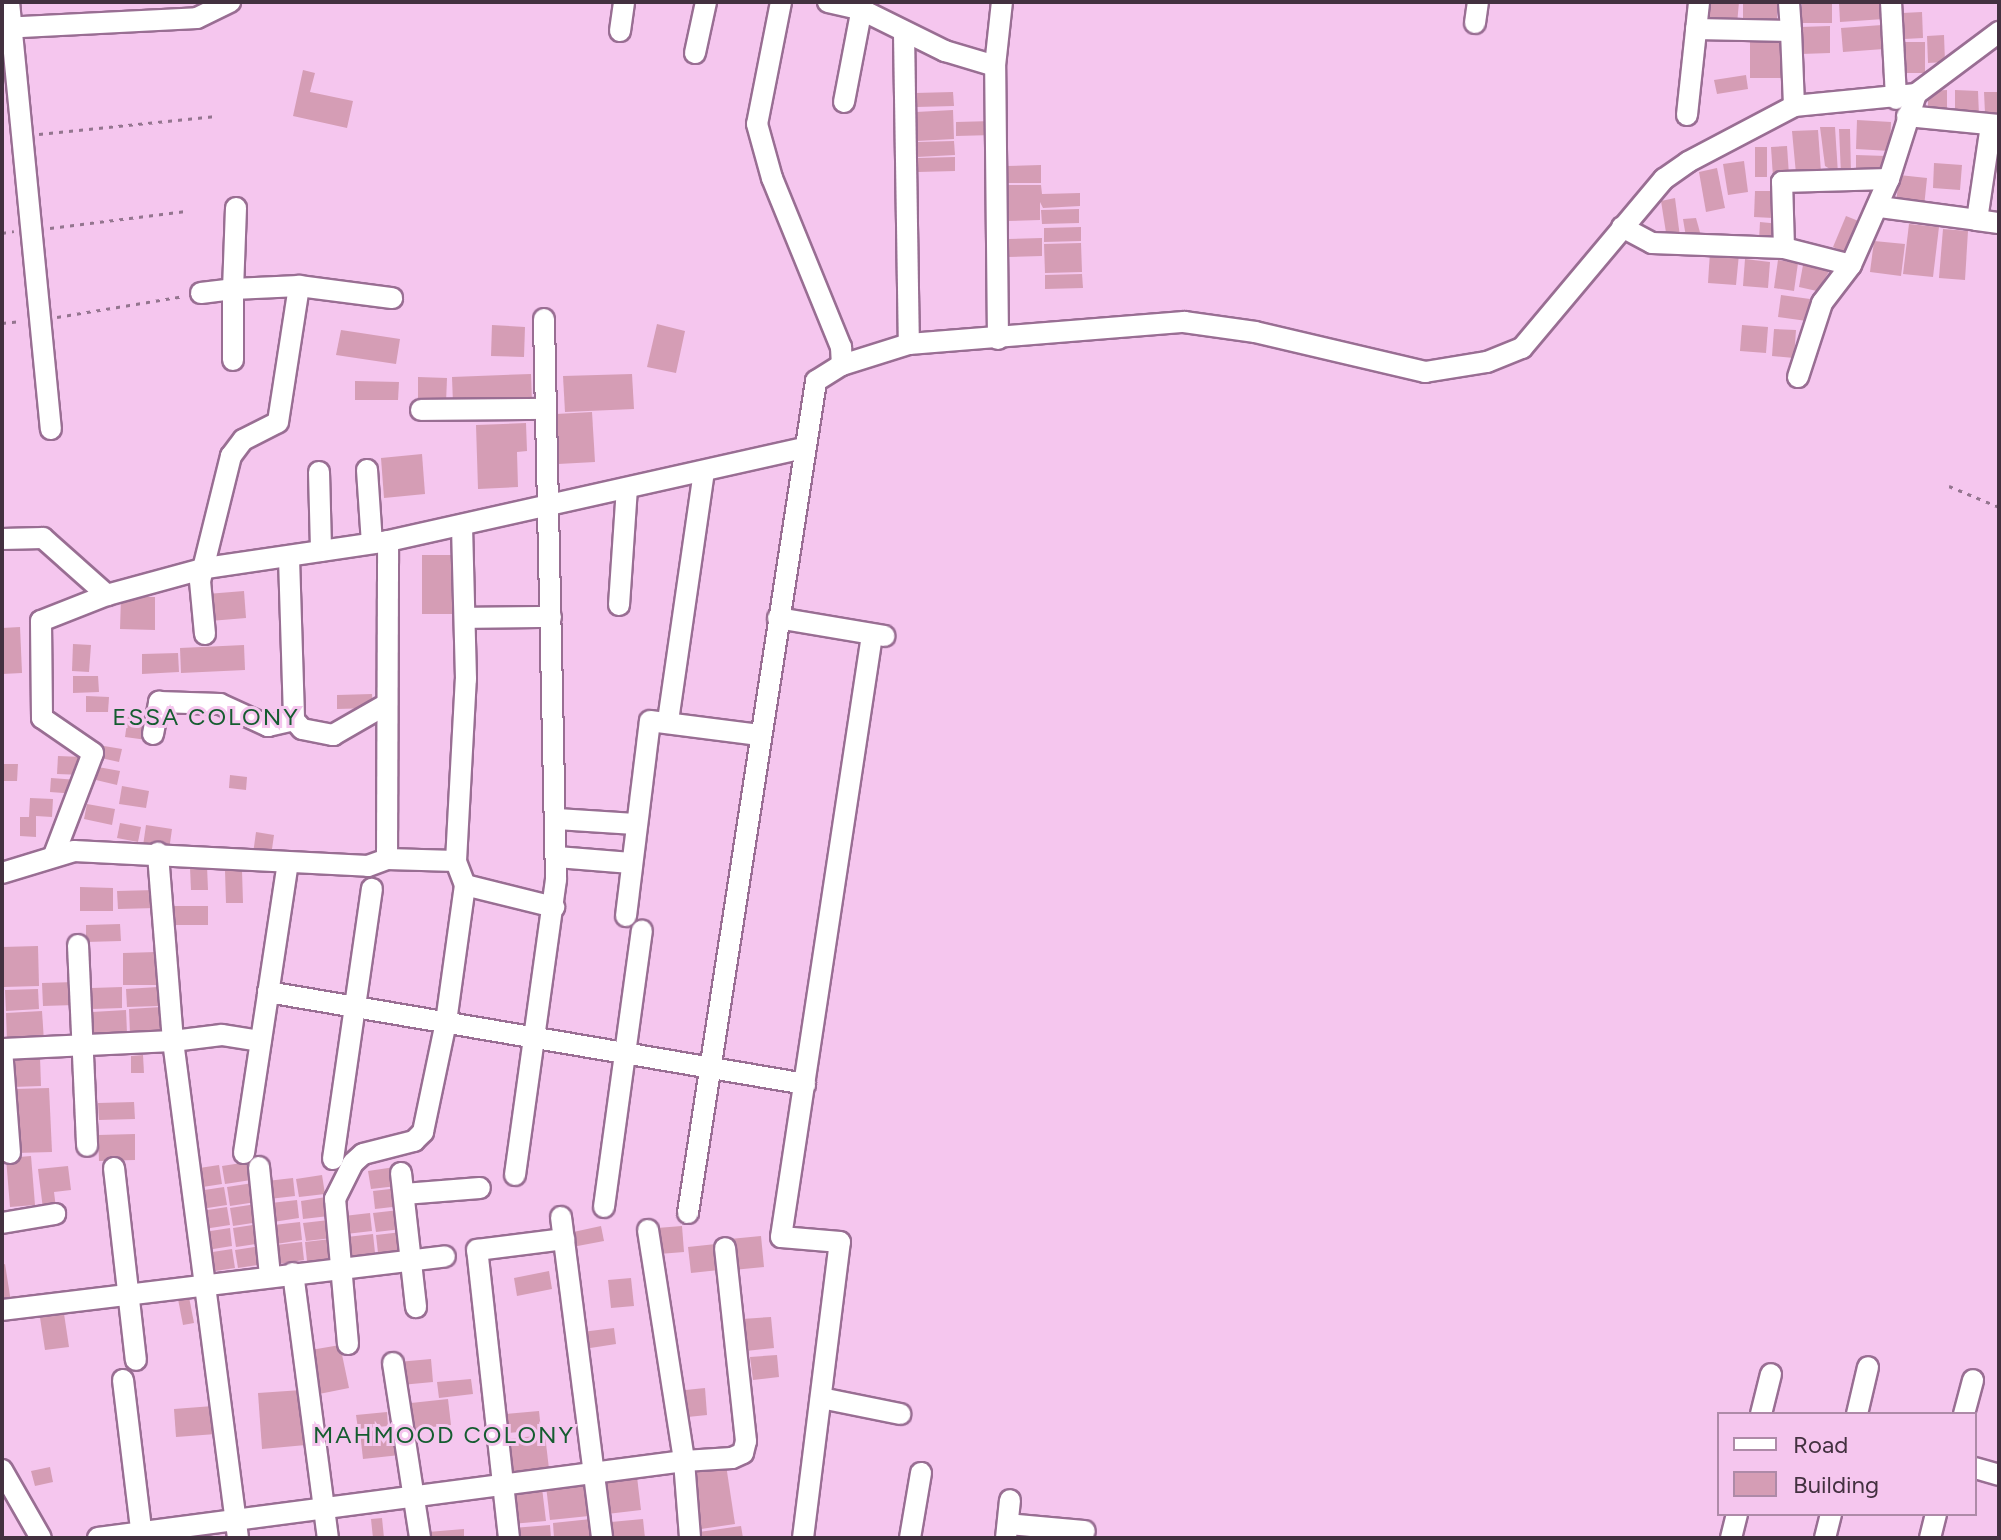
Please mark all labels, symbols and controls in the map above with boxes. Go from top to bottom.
district label: ESSA COLONY [112,703,300,731]
legend [1717,1412,1977,1516]
district label: MAHMOOD COLONY [313,1421,575,1449]
text: Road [1793,1430,1848,1459]
text: Building [1793,1470,1879,1499]

